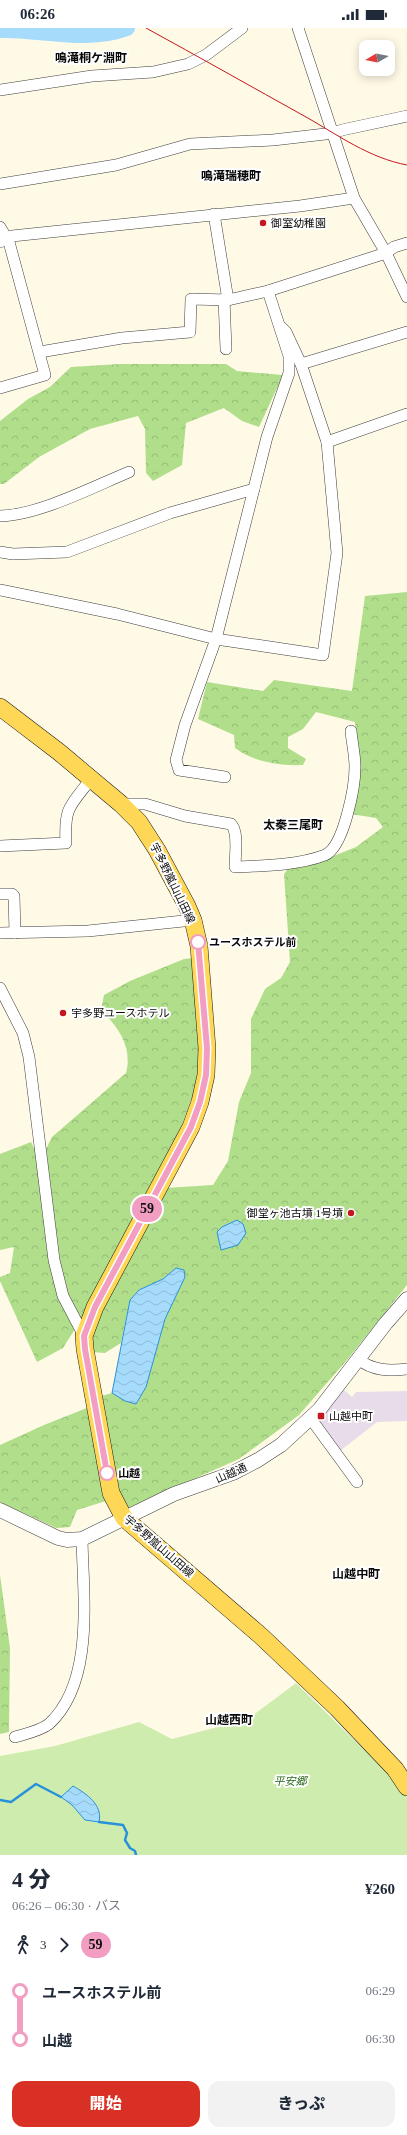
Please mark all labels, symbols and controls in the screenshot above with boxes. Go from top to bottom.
text: 06:26 [20,6,55,22]
north arrow [359,40,395,76]
map controls [359,40,395,76]
district label: 鳴滝桐ケ淵町 [55,51,127,65]
district label: 鳴滝瑞穂町 [201,169,261,183]
place label: 御室幼稚園 [270,217,326,229]
marker: 御室幼稚園 [258,218,268,228]
district label: 太秦三尾町 [263,818,323,832]
street label: 宇多野嵐山山田線 [148,841,198,925]
marker: ユースホステル前 [190,934,206,950]
place label: ユースホステル前 [209,936,296,948]
place label: 宇多野ユースホテル [71,1007,169,1019]
marker: 宇多野ユースホテル [58,1008,68,1018]
line badge: 59 [129,1196,165,1222]
text: 59 [140,1201,154,1216]
place label: 御堂ヶ池古墳 1号墳 [246,1207,343,1219]
marker: 御堂ヶ池古墳 1号墳 [346,1208,356,1218]
place label: 山越中町 [329,1410,373,1422]
marker: 山越中町 [316,1411,326,1421]
street label: 山越通 [213,1461,249,1485]
marker: 山越 [99,1465,115,1481]
place label: 山越 [118,1467,140,1479]
street label: 宇多野嵐山山田線 [122,1513,196,1579]
district label: 山越中町 [332,1567,380,1581]
district label: 山越西町 [205,1713,253,1727]
park label: 平安郷 [274,1775,308,1787]
text: 4 分 [12,1867,51,1892]
text: ¥260 [365,1881,395,1897]
text: 06:26 – 06:30 · バス [12,1898,121,1913]
icon: walk [12,1934,34,1956]
icon: forward [53,1934,75,1956]
text: 3 [40,1937,47,1952]
text: 59 [89,1937,103,1952]
text: 06:29 [365,1983,395,1998]
text: ユースホステル前 [42,1985,161,2001]
text: 06:30 [365,2031,395,2046]
text: 山越 [42,2033,72,2049]
button: 開始 [12,2081,200,2127]
button: きっぷ [208,2081,395,2127]

